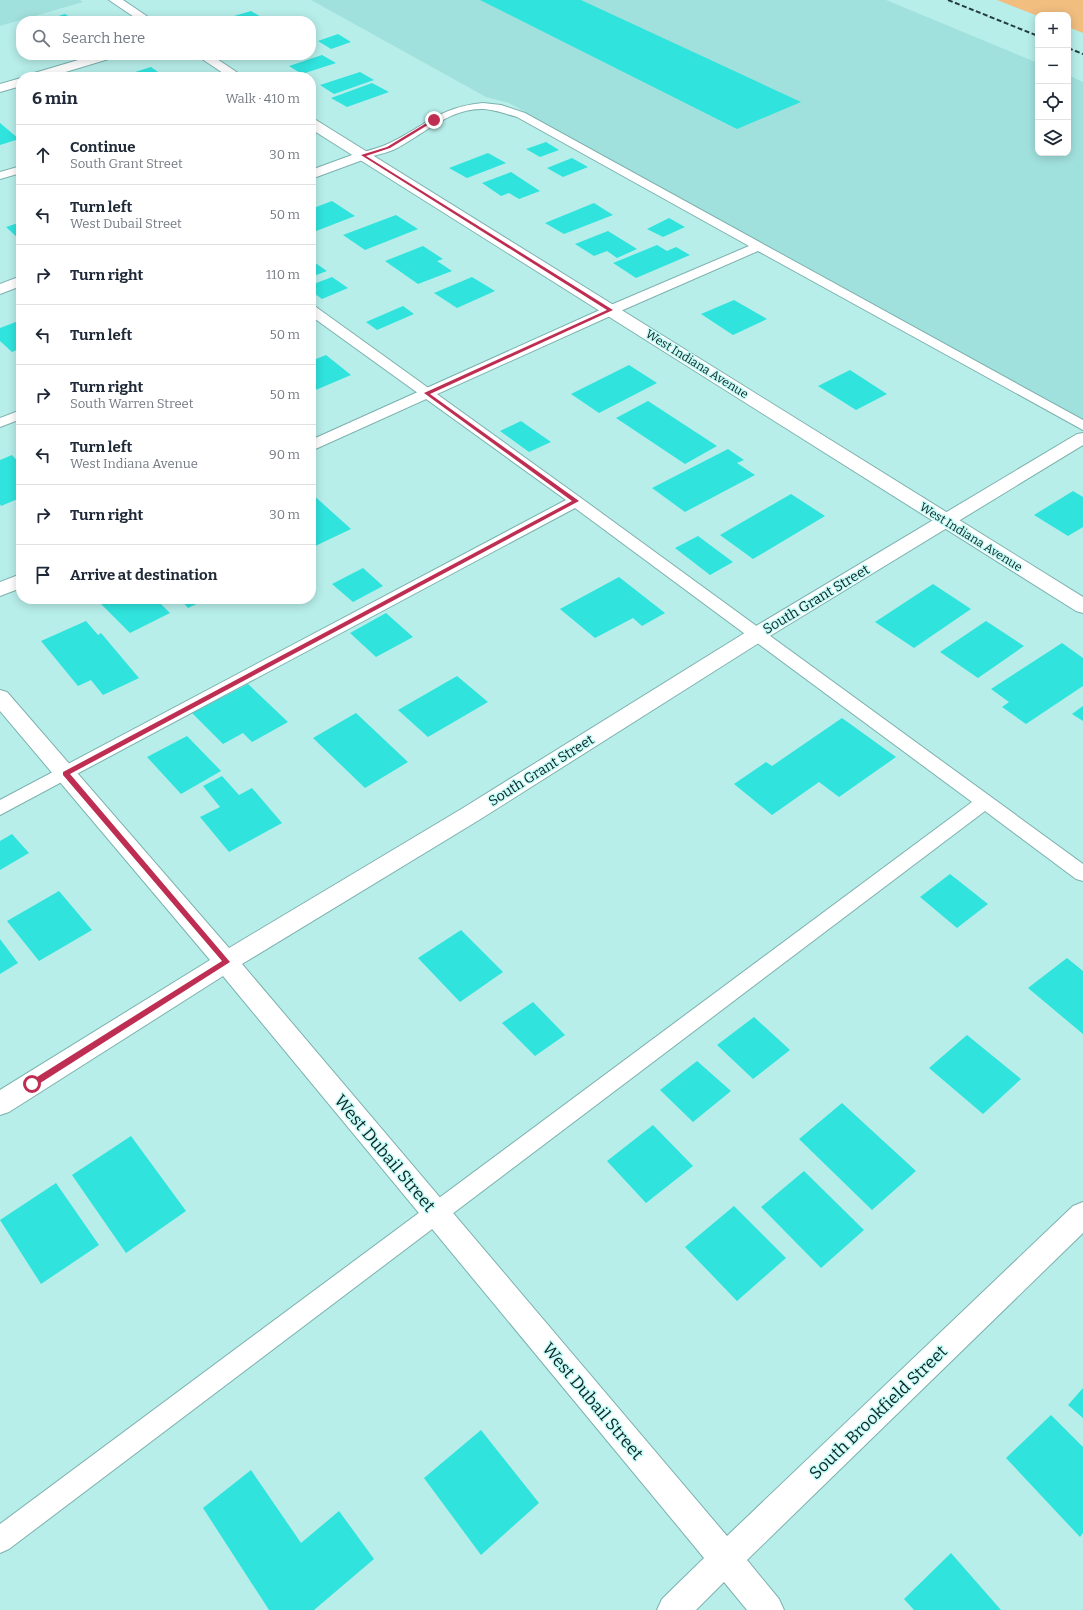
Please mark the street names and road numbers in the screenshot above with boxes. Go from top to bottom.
street label: West Indiana Avenue [643,327,751,401]
street label: West Indiana Avenue [917,500,1025,574]
street label: South Grant Street [760,561,873,638]
street label: South Grant Street [485,731,597,810]
street label: West Dubail Street [330,1091,440,1216]
street label: West Dubail Street [538,1339,648,1464]
street label: South Brookfield Street [805,1341,952,1484]

